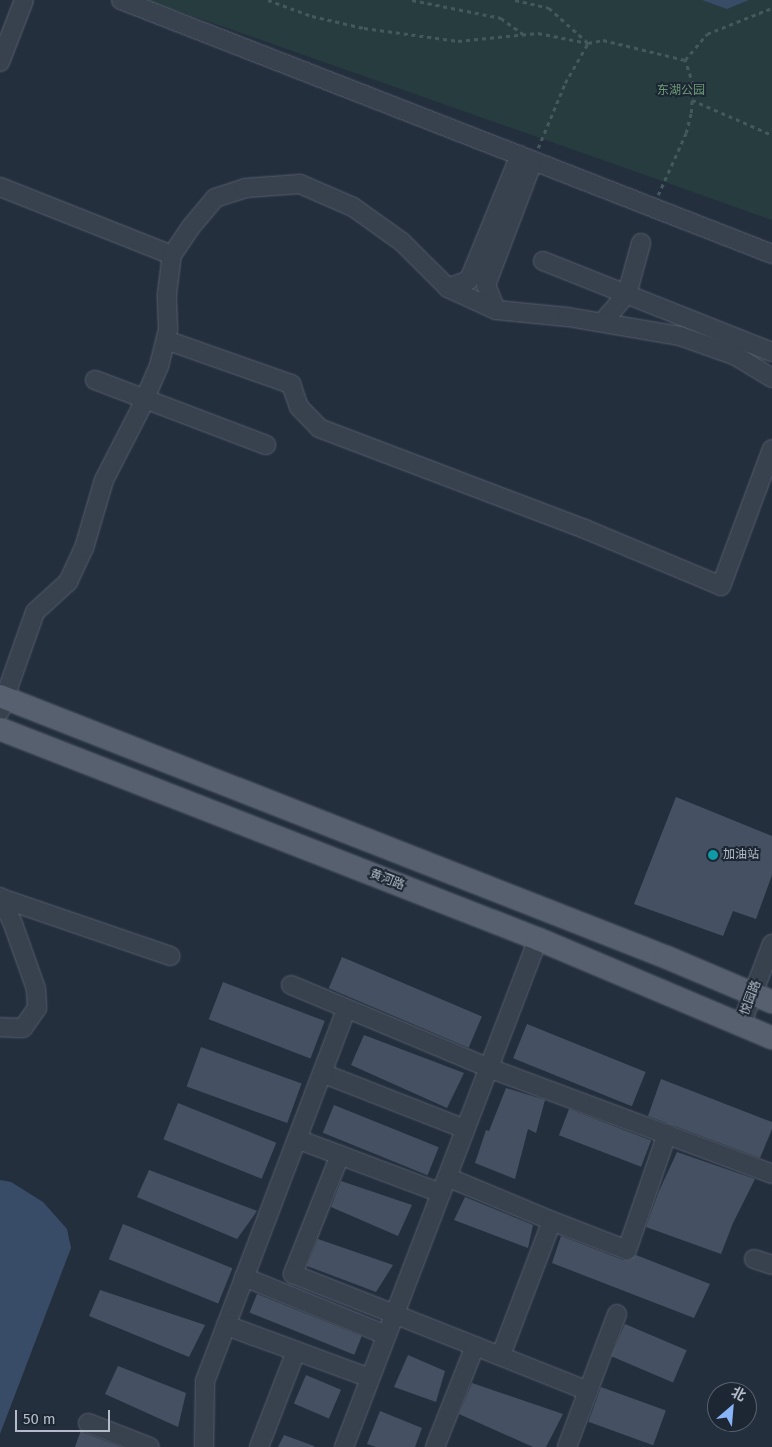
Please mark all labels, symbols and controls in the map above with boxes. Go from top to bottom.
park label: 东湖公园 [657,84,705,98]
place label: 加油站 [723,848,759,862]
marker: 加油站 [707,849,719,861]
street label: 黄河路 [368,867,406,893]
street label: 悦园路 [738,979,764,1017]
north arrow [707,1382,757,1432]
text: 北 [728,1383,749,1405]
scale bar [18,1400,112,1432]
text: 50 m [23,1410,56,1428]

